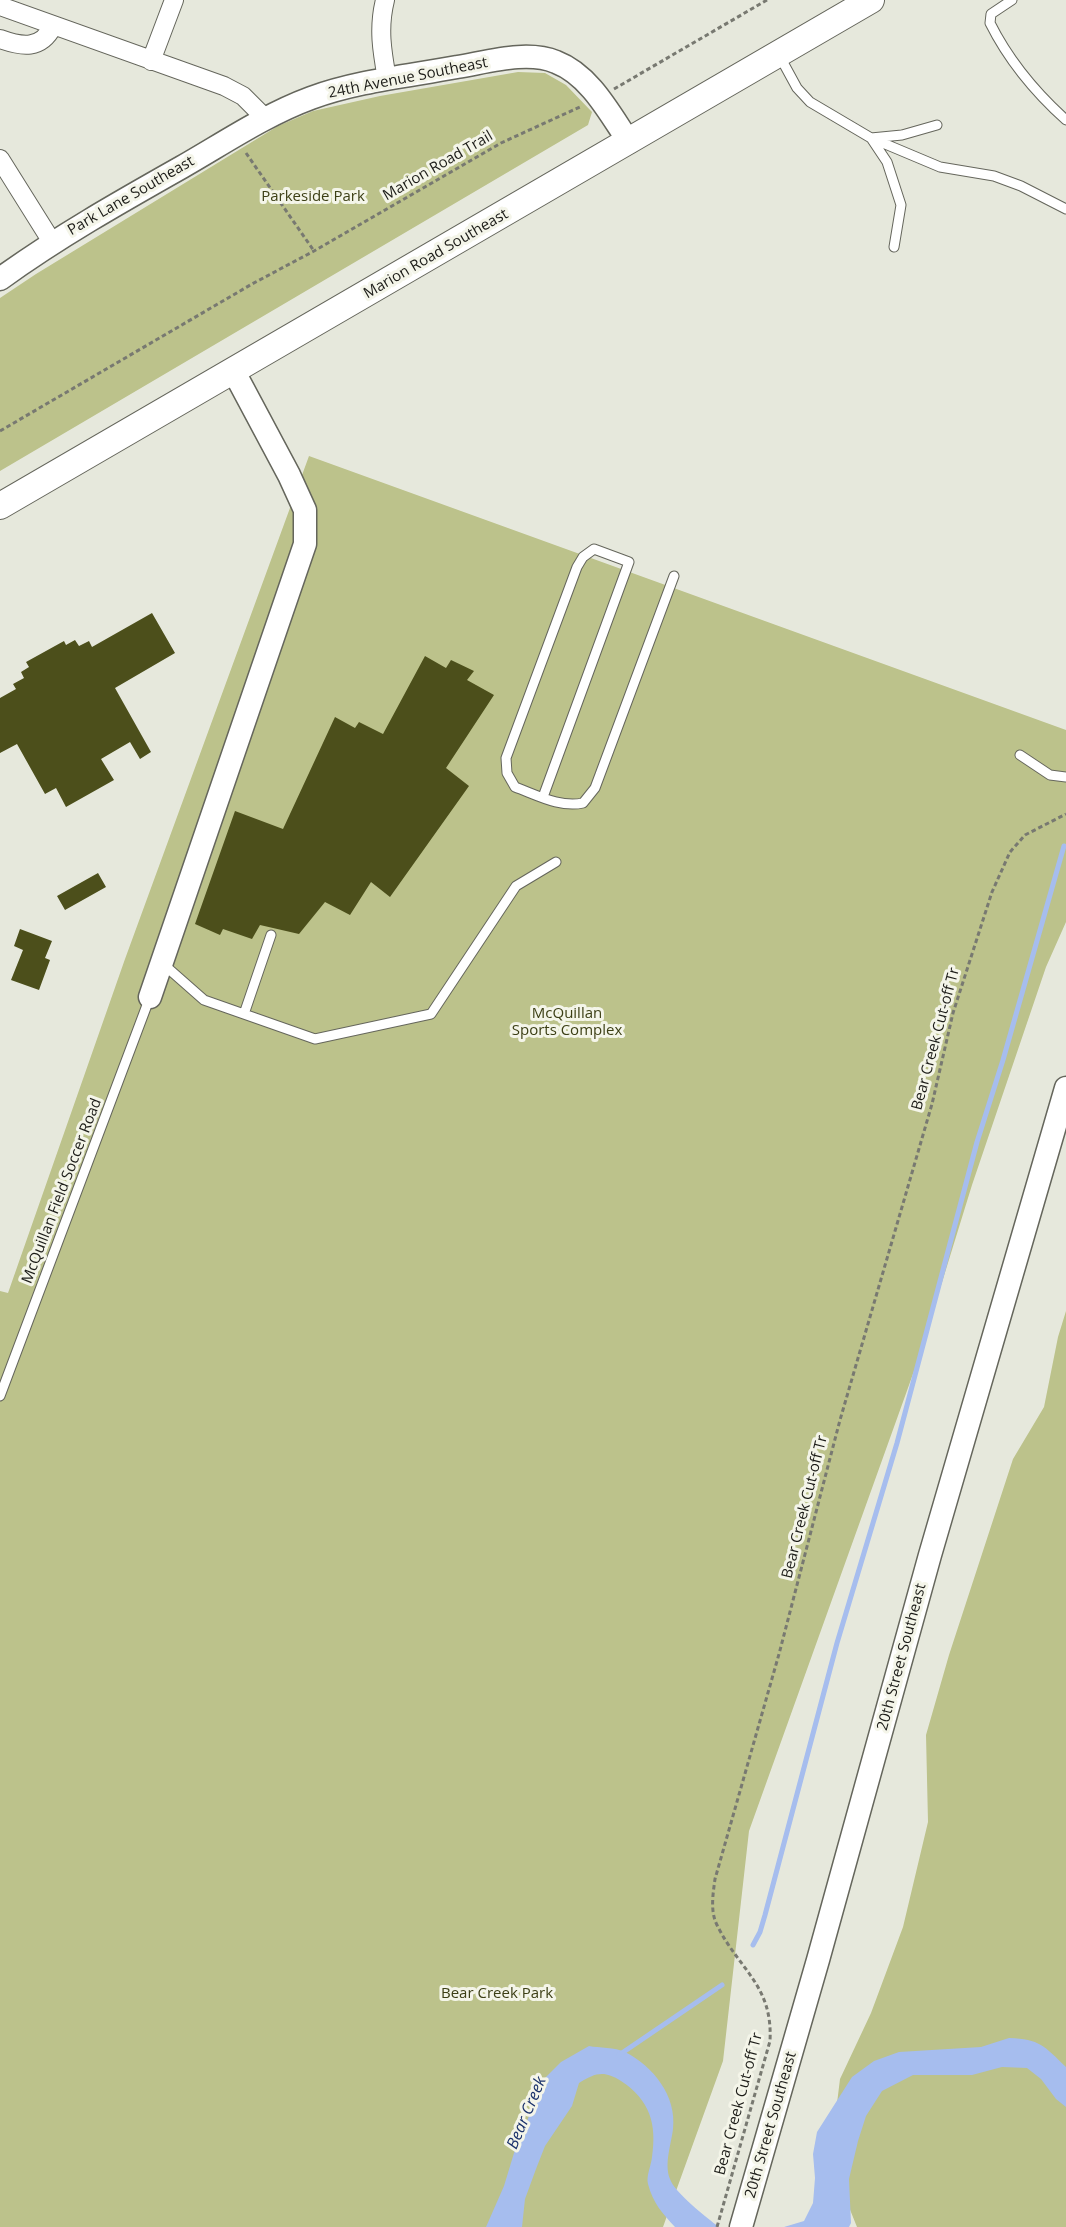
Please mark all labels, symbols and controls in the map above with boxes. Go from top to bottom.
street label: 24th Avenue Southeast [327,54,489,102]
street label: Marion Road Trail [380,127,496,205]
street label: Park Lane Southeast [64,152,198,240]
park label: Parkeside Park [261,188,365,206]
street label: Marion Road Southeast [361,205,511,303]
street label: Bear Creek Cut-off Tr [908,966,964,1112]
park label: McQuillan Sports Complex [512,1005,622,1040]
street label: McQuillan Field Soccer Road [18,1096,106,1286]
street label: Bear Creek Cut-off Tr [778,1434,832,1580]
street label: 20th Street Southeast [874,1581,930,1733]
park label: Bear Creek Park [441,1985,553,2003]
street label: Bear Creek Cut-off Tr [711,2031,767,2177]
street label: 20th Street Southeast [741,2050,801,2200]
water label: Bear Creek [503,2074,551,2152]

